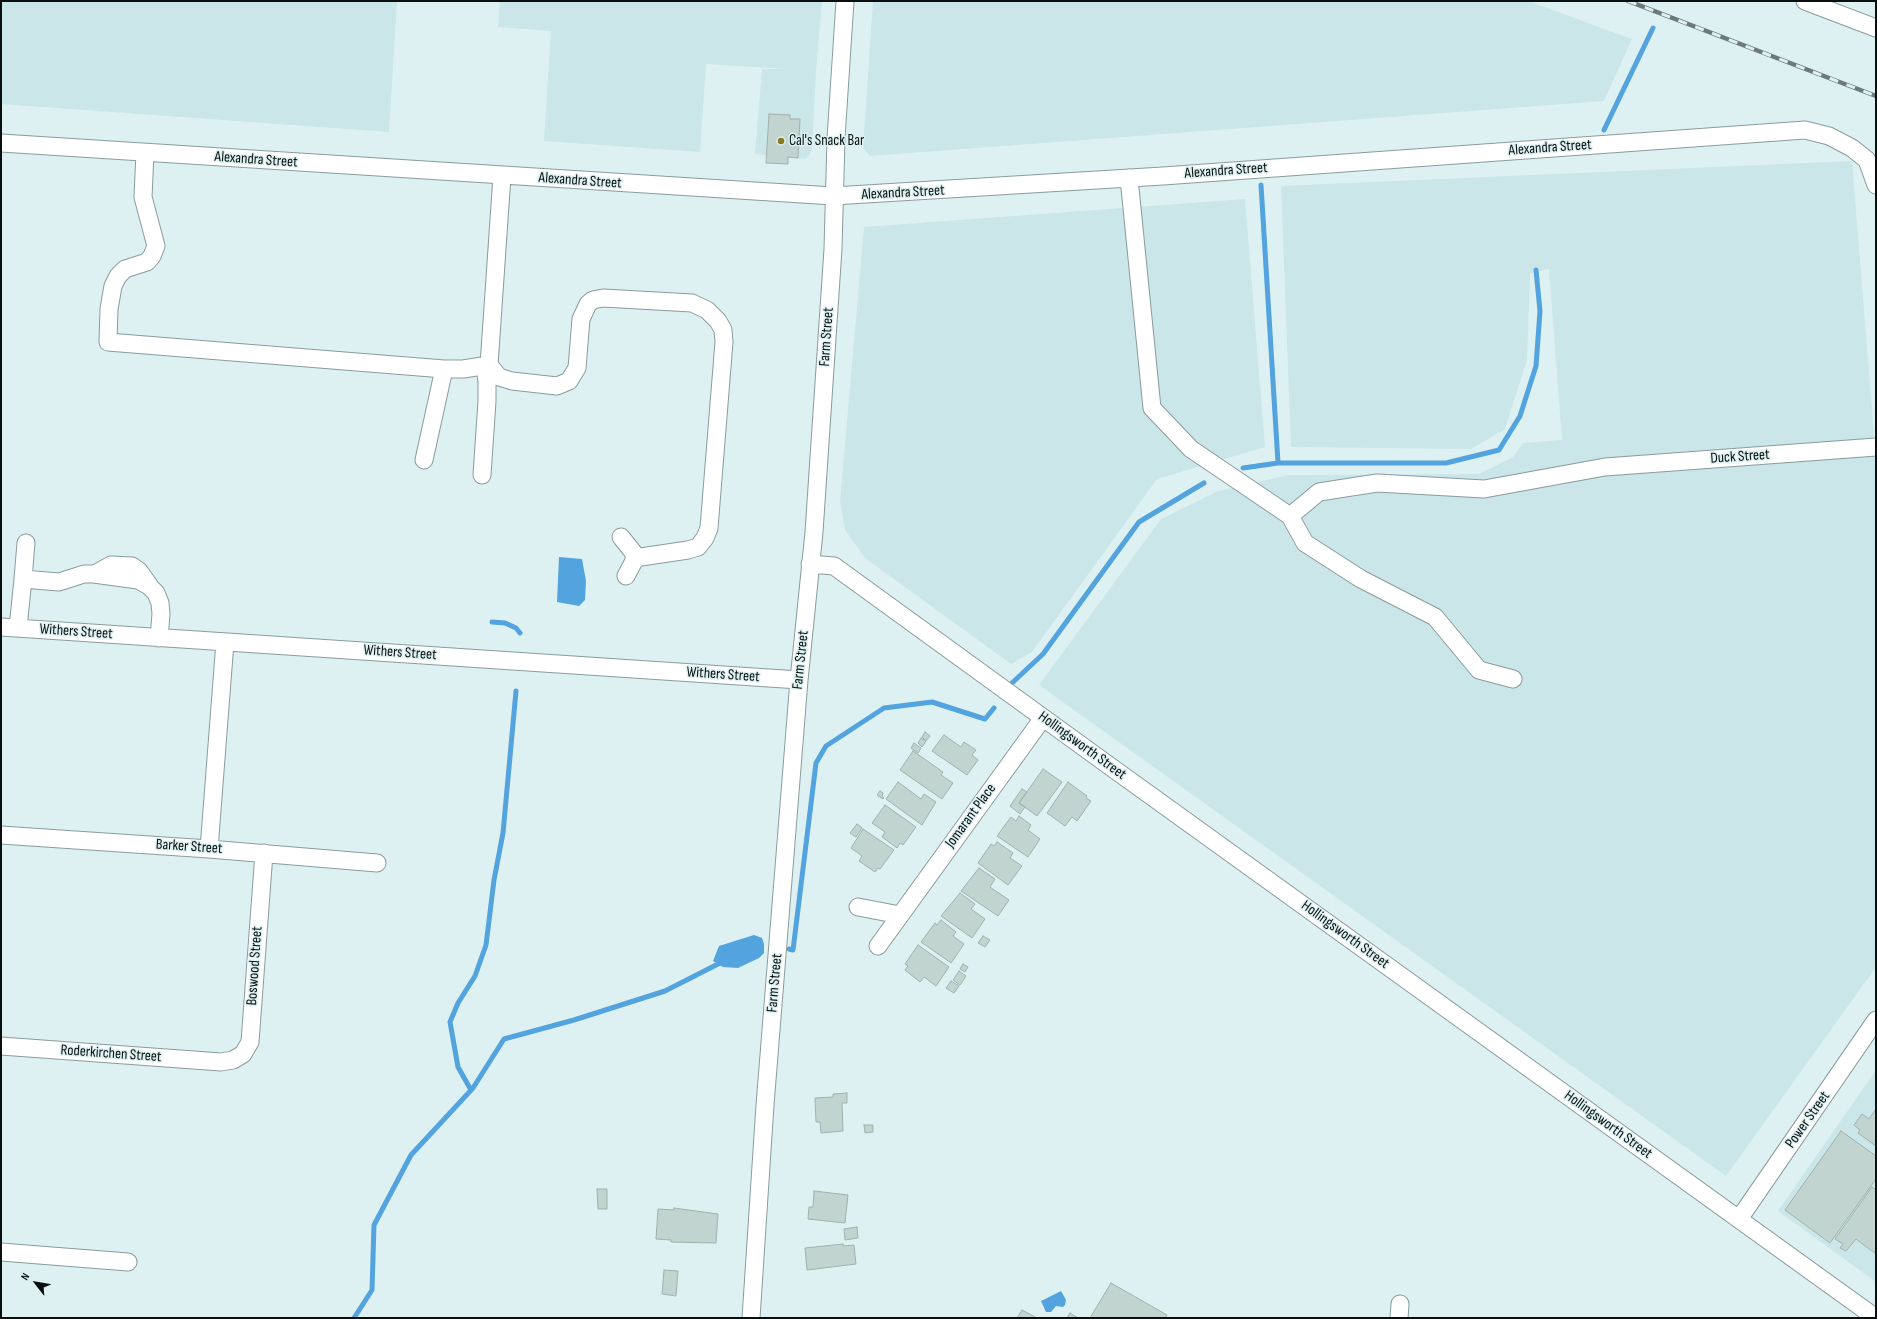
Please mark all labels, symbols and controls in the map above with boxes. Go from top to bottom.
place label: Cal's Snack Bar [789,132,864,150]
marker: Cal's Snack Bar [776,136,786,146]
street label: Alexandra Street [1508,136,1592,160]
street label: Alexandra Street [214,148,298,172]
street label: Alexandra Street [1184,159,1268,183]
street label: Alexandra Street [538,169,622,193]
street label: Alexandra Street [861,182,945,204]
street label: Farm Street [816,307,838,367]
street label: Duck Street [1710,446,1770,468]
street label: Withers Street [39,620,113,644]
street label: Farm Street [789,630,813,690]
street label: Withers Street [363,641,437,665]
street label: Withers Street [686,663,760,687]
street label: Hollingsworth Street [1034,708,1130,784]
street label: Jomarant Place [942,780,1000,852]
street label: Barker Street [155,836,223,858]
street label: Hollingsworth Street [1297,897,1393,973]
street label: Boswood Street [243,926,267,1006]
street label: Farm Street [763,953,787,1013]
street label: Roderkirchen Street [60,1041,162,1067]
street label: Hollingsworth Street [1560,1087,1656,1163]
street label: Power Street [1782,1088,1834,1152]
north arrow [16,1263,56,1303]
text: N [18,1271,32,1282]

